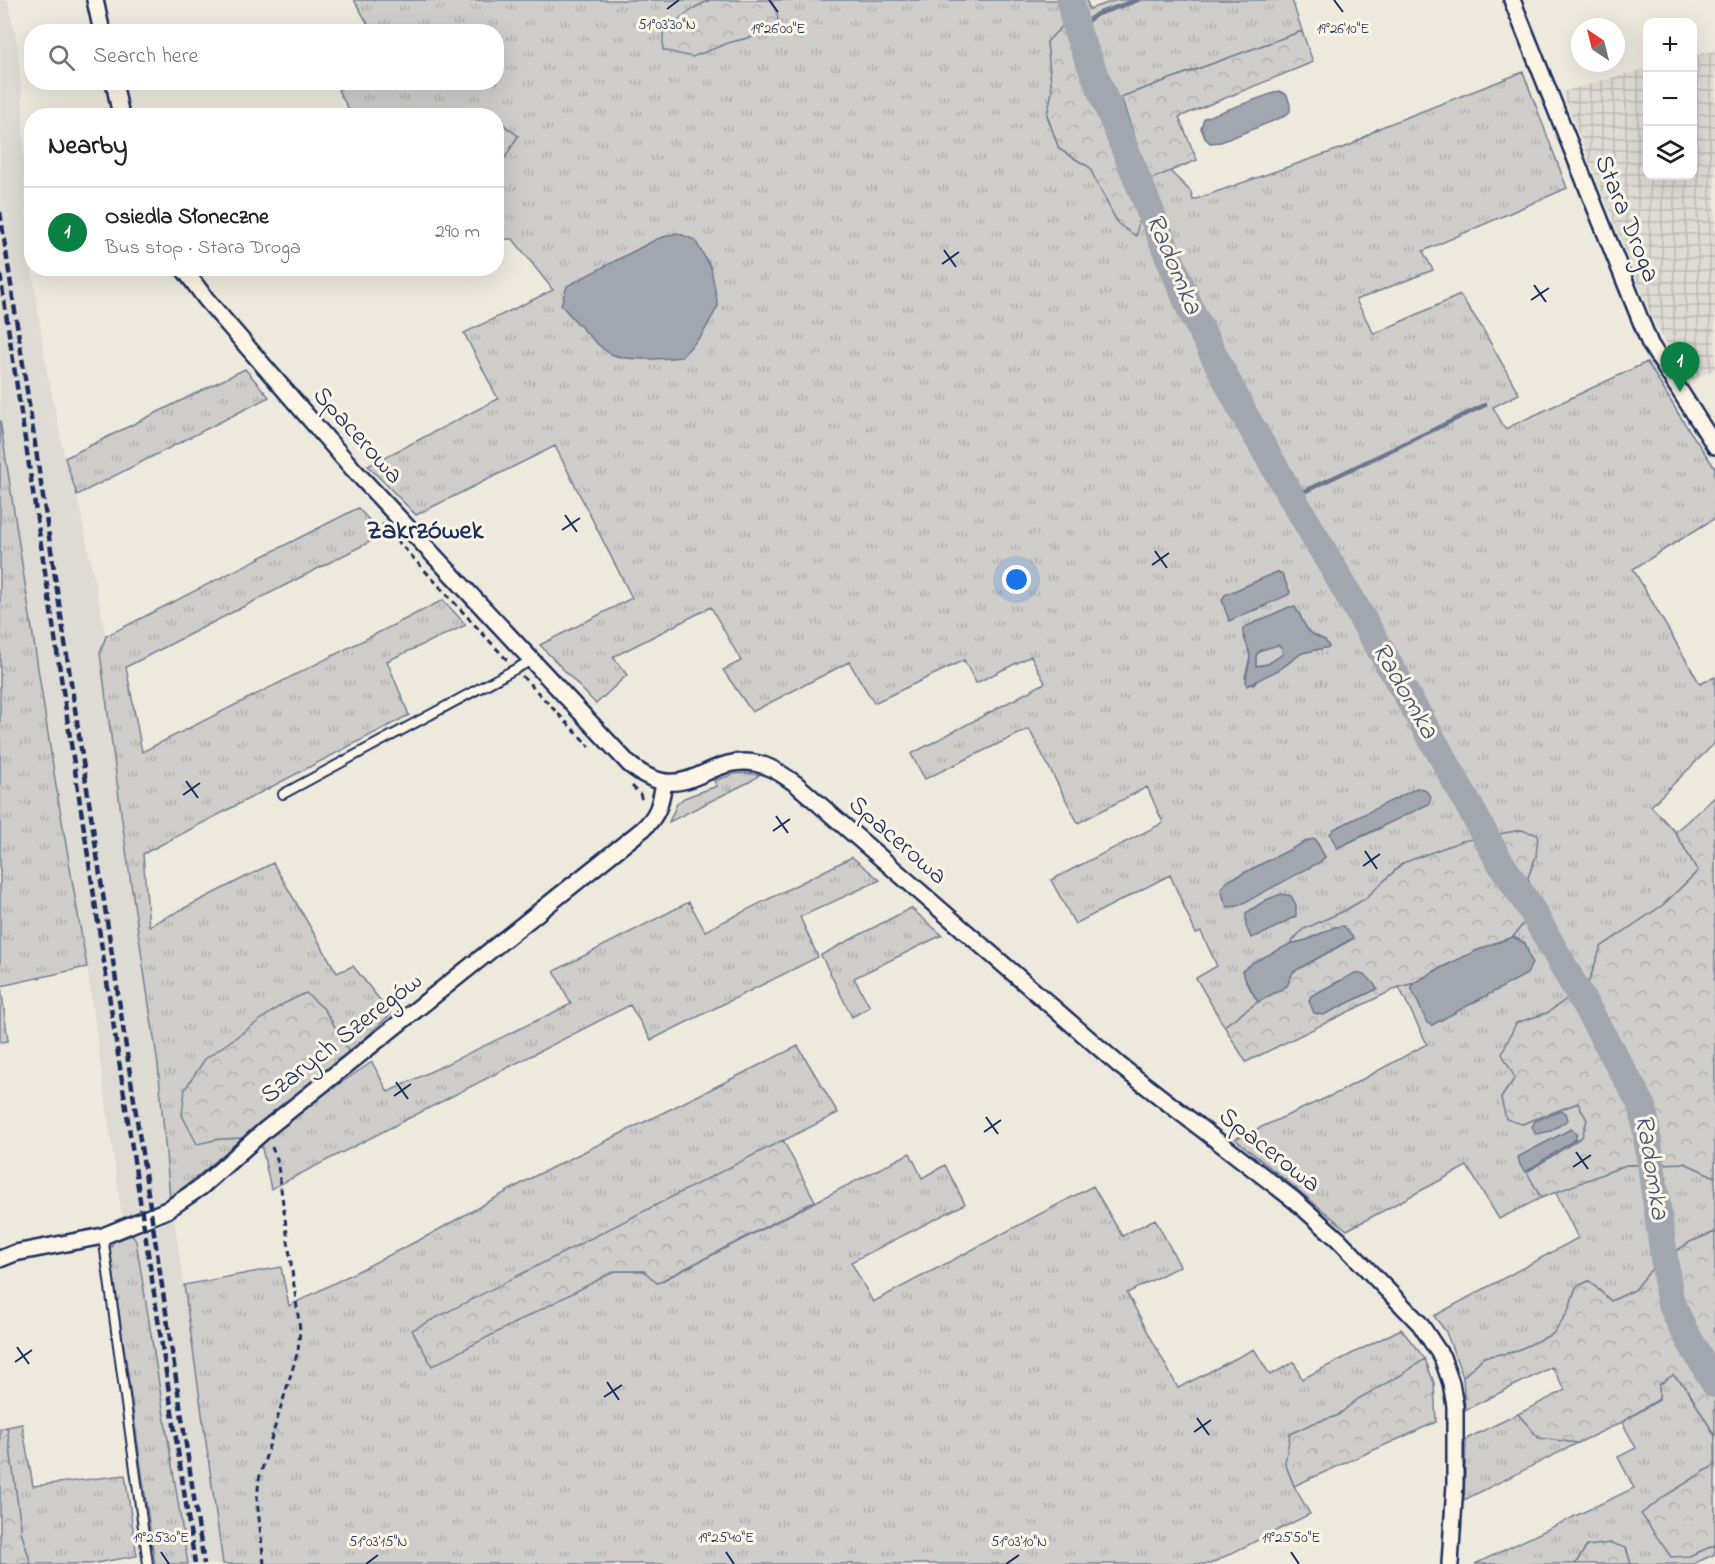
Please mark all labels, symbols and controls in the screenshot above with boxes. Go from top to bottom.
text: 51°03'30"N [638,14,696,36]
text: 19°26'00"E [751,18,805,40]
text: 19°26'10"E [1317,18,1369,40]
north arrow [1571,18,1625,72]
map controls [1643,18,1697,180]
button: + [1643,18,1697,72]
search box [24,24,504,90]
icon: search [45,41,78,74]
text: Search here [93,41,198,73]
button: − [1643,72,1697,126]
button: layers [1643,126,1697,180]
text: Nearby [48,128,127,166]
street label: Stara Droga [1583,150,1669,288]
text: Osiedla Słoneczne [105,202,269,234]
water label: Radomka [1134,208,1212,321]
text: 1 [64,218,71,247]
text: 290 m [435,218,480,247]
text: Bus stop · Stara Droga [105,234,301,263]
pin: 1 [1660,342,1700,392]
street label: Spacerowa [302,378,412,494]
district label: Zakrzówek [366,512,485,551]
your location [1002,565,1031,594]
water label: Radomka [1361,635,1448,747]
street label: Spacerowa [839,787,955,895]
street label: Szarych Szeregów [253,964,431,1114]
street label: Spacerowa [1210,1099,1328,1203]
water label: Radomka [1623,1112,1679,1223]
text: 19°25'30"E [133,1527,189,1549]
text: 19°25'40"E [698,1527,754,1549]
text: 19°25'50"E [1262,1527,1320,1549]
text: 51°03'15"N [349,1531,407,1553]
text: 51°03'10"N [991,1531,1047,1553]

